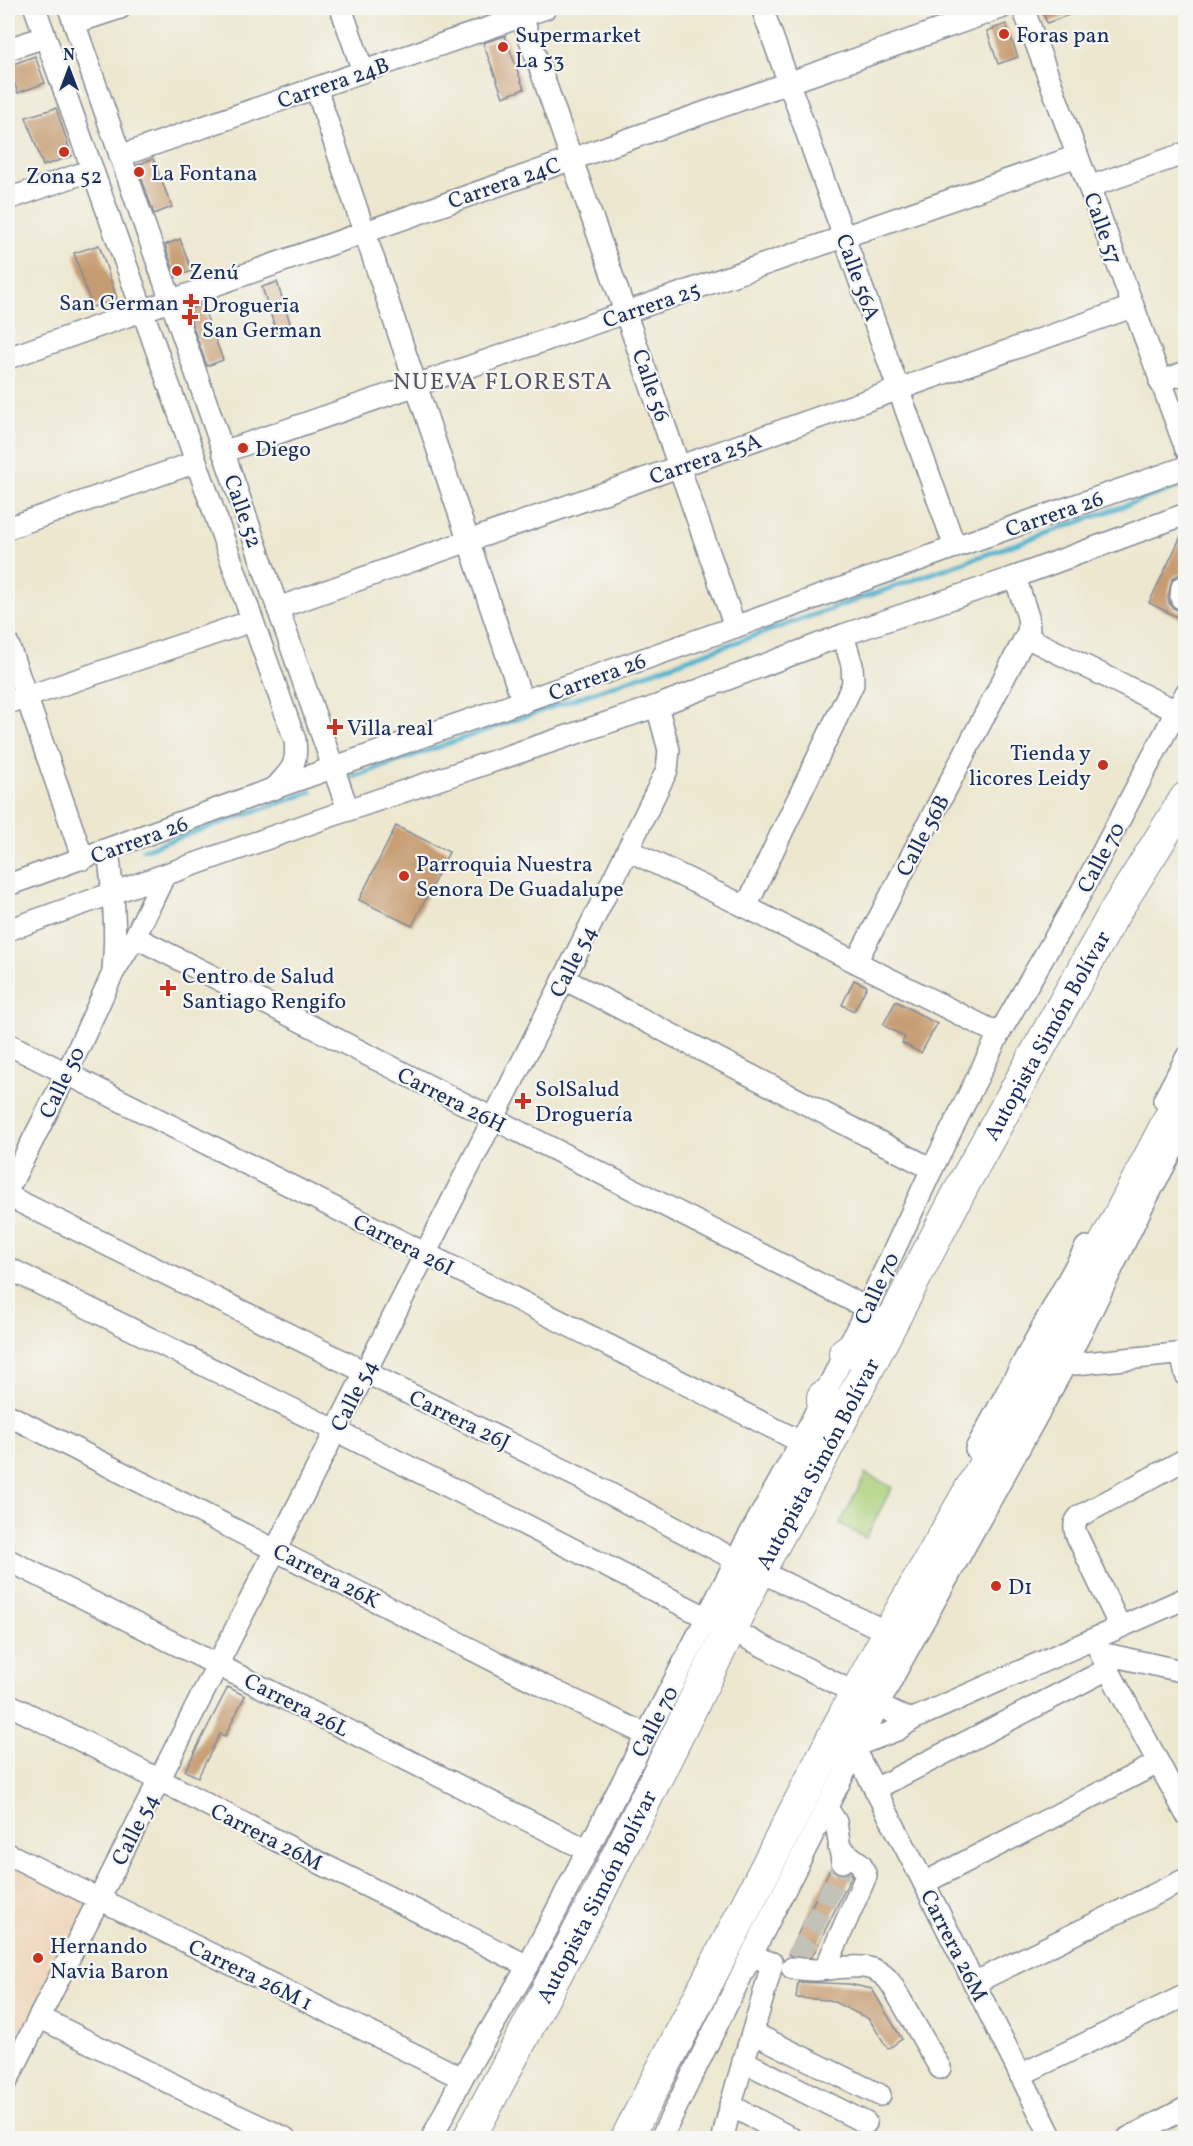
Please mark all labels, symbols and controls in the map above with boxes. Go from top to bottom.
place label: Supermarket La 53 [515,21,642,77]
place label: Foras pan [1016,21,1110,52]
marker: Foras pan [997,27,1011,41]
north arrow [39,39,99,99]
marker: Supermarket La 53 [496,40,510,54]
text: N [63,45,75,67]
street label: Carrera 24B [274,51,394,118]
marker: Zona 52 [57,145,71,159]
street label: Carrera 24C [444,151,565,218]
place label: La Fontana [151,159,258,190]
place label: Zona 52 [26,162,102,193]
marker: La Fontana [132,165,146,179]
street label: Calle 57 [1074,189,1129,269]
street label: Calle 56A [827,230,887,326]
place label: Zenú [189,258,239,289]
marker: Zenú [170,264,184,278]
street label: Carrera 25 [599,275,705,337]
place label: San German [59,289,179,320]
place label: Droguerīa San German [202,291,322,347]
marker: San German [184,295,198,309]
marker: Droguerīa San German [183,310,197,324]
street label: Calle 56 [623,345,677,426]
district label: NUEVA FLORESTA [393,366,613,400]
street label: Carrera 25A [646,427,766,494]
place label: Diego [255,435,311,466]
marker: Diego [236,441,250,455]
street label: Calle 52 [215,471,269,553]
street label: Carrera 26 [1002,484,1108,547]
street label: Carrera 26 [545,646,651,710]
place label: Villa real [347,714,433,745]
marker: Villa real [328,720,342,734]
place label: Tienda y licores Leidy [969,739,1091,795]
marker: Tienda y licores Leidy [1096,758,1110,772]
street label: Calle 56B [890,790,959,883]
street label: Carrera 26 [87,809,193,873]
street label: Calle 70 [1071,817,1134,899]
place label: Parroquia Nuestra Senora De Guadalupe [416,850,624,906]
marker: Parroquia Nuestra Senora De Guadalupe [397,869,411,883]
street label: Calle 54 [543,921,606,1003]
street label: Autopista Simón Bolívar [978,926,1120,1147]
place label: Centro de Salud Santiago Rengifo [182,962,346,1018]
marker: Centro de Salud Santiago Rengifo [159,979,177,997]
street label: Calle 50 [33,1042,94,1124]
street label: Carrera 26H [391,1061,511,1142]
place label: SolSalud Droguería [535,1075,633,1131]
marker: SolSalud Droguería [516,1094,530,1108]
street label: Carrera 26I [347,1208,459,1285]
street label: Calle 70 [848,1248,908,1330]
street label: Autopista Simón Bolívar [750,1353,889,1576]
street label: Calle 54 [324,1355,387,1437]
street label: Carrera 26J [403,1383,515,1459]
street label: Carrera 26K [267,1537,385,1618]
place label: D1 [1008,1573,1033,1604]
marker: D1 [989,1579,1003,1593]
street label: Carrera 26L [238,1667,354,1746]
street label: Calle 70 [625,1681,687,1763]
street label: Autopista Simón Bolívar [530,1785,666,2010]
street label: Calle 54 [105,1789,168,1871]
street label: Carrera 26M [204,1797,327,1880]
street label: Carrera 26M [911,1885,994,2008]
place label: Hernando Navia Baron [50,1932,169,1988]
street label: Carrera 26M 1 [182,1933,317,2020]
marker: Hernando Navia Baron [31,1951,45,1965]

